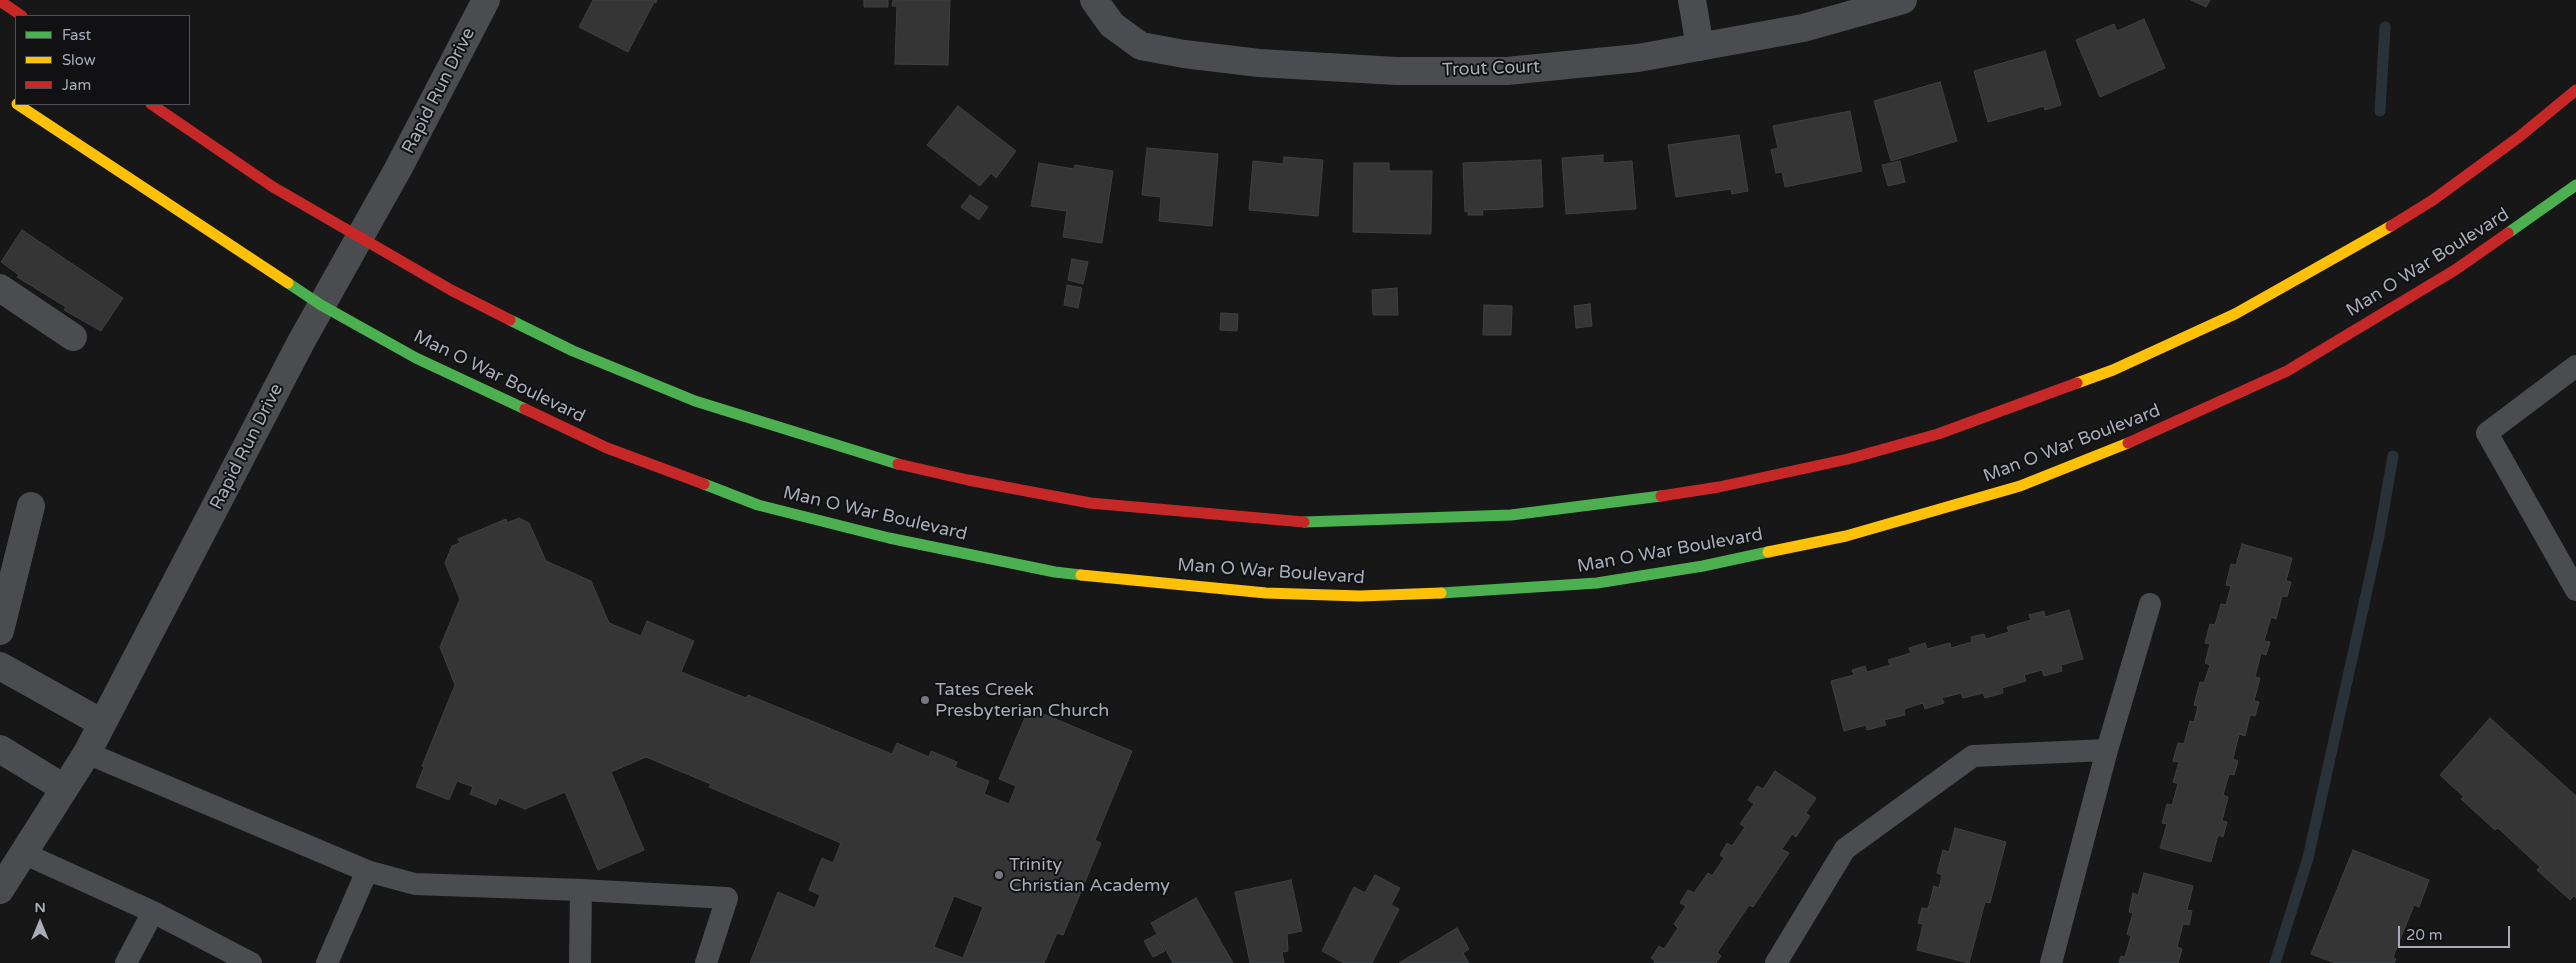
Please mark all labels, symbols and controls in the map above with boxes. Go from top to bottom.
legend [15,15,190,105]
street label: Rapid Run Drive [398,24,480,158]
text: Fast [62,26,91,44]
text: Slow [62,51,96,69]
street label: Trout Court [1442,56,1540,82]
text: Jam [62,76,91,94]
street label: Man O War Boulevard [2343,204,2513,322]
street label: Man O War Boulevard [410,326,588,428]
street label: Rapid Run Drive [206,380,288,514]
street label: Man O War Boulevard [1980,400,2164,488]
street label: Man O War Boulevard [781,482,969,546]
street label: Man O War Boulevard [1576,524,1764,578]
street label: Man O War Boulevard [1176,555,1366,589]
place label: Tates Creek Presbyterian Church [935,679,1109,722]
marker: Tates Creek Presbyterian Church [919,694,931,706]
place label: Trinity Christian Academy [1009,854,1170,896]
marker: Trinity Christian Academy [993,869,1005,881]
north arrow [15,898,65,948]
text: N [34,899,46,916]
scale bar [2401,916,2514,948]
text: 20 m [2406,926,2443,944]

